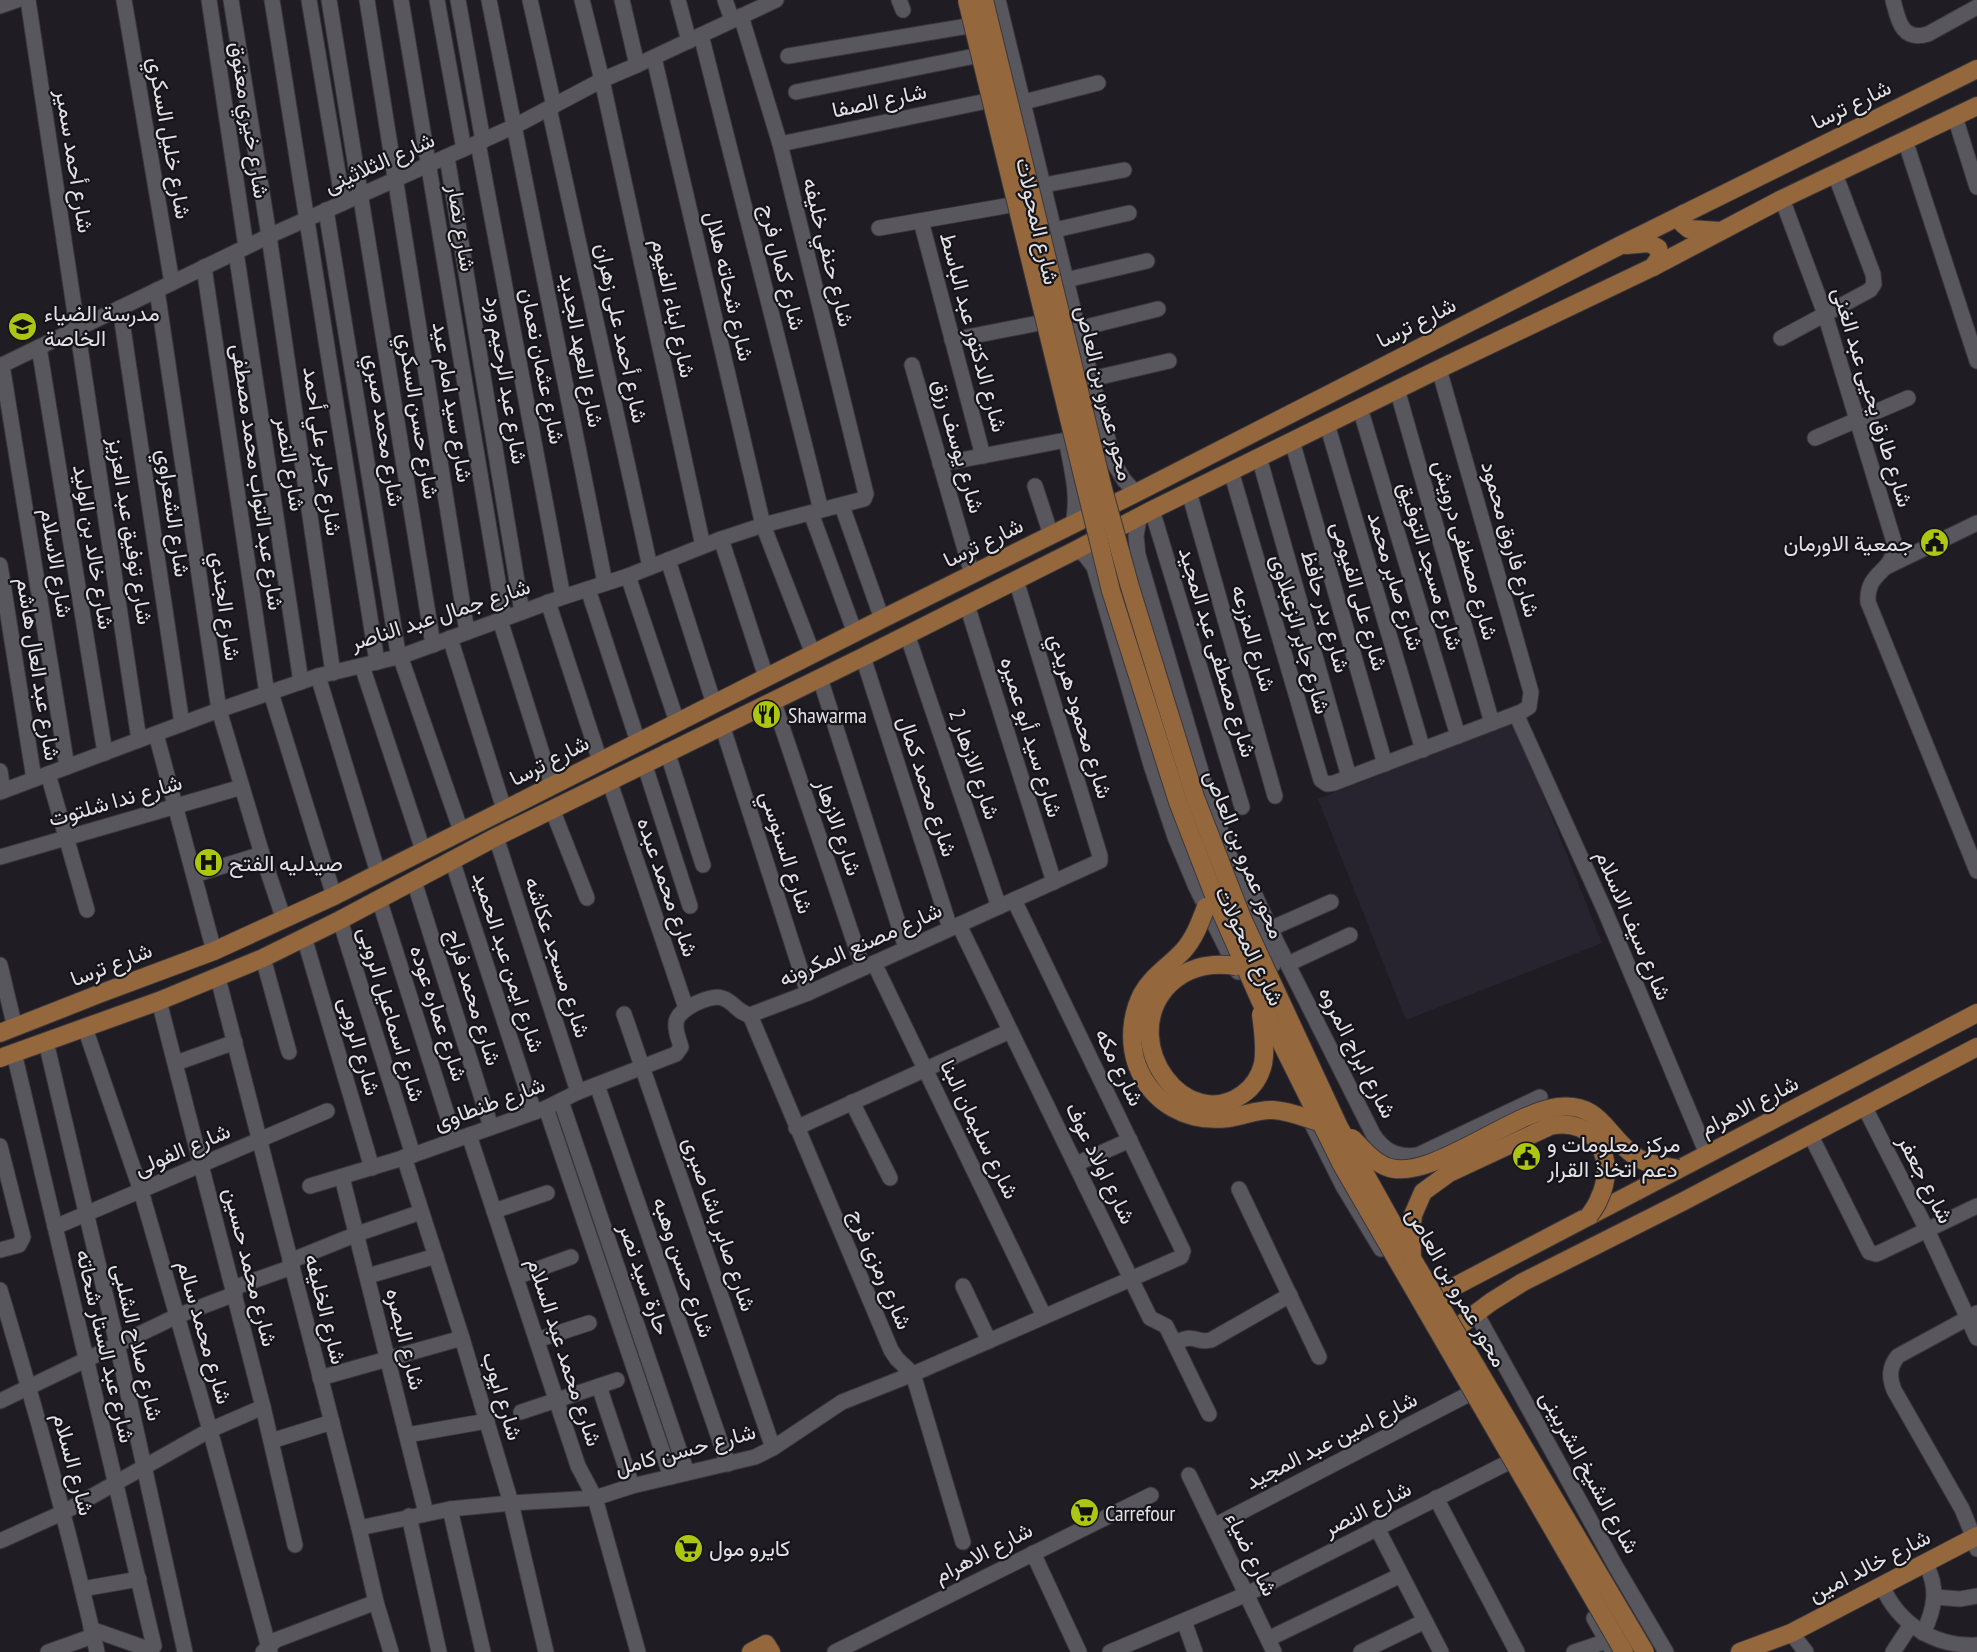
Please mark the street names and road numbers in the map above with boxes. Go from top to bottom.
street label: شارع خيري معتوق [219,40,276,201]
street label: شارع خليل السكري [137,55,198,222]
street label: شارع ترسا [1806,73,1896,136]
street label: شارع الصفا [829,76,929,125]
street label: شارع أحمد سمير [49,86,100,235]
street label: شارع الثلاثينى [319,125,439,200]
street label: شارع المحولات [1009,155,1066,287]
street label: شارع حنفي خليفه [792,174,861,331]
street label: شارع نصار [440,182,483,274]
street label: شارع كمال فرج [753,201,812,333]
street label: شارع شحاته هلال [698,208,761,364]
street label: شارع الدكتور عبد الباسط [933,229,1014,435]
street label: شارع ابناء الفيوم [645,236,702,380]
street label: شارع أحمد على زهران [588,240,655,426]
street label: شارع العهد الجديد [552,270,611,430]
street label: شارع طارق يحيى عبد الغنى [1825,284,1920,511]
street label: شارع عثمان نعمان [513,286,572,447]
street label: شارع ترسا [1372,290,1461,355]
street label: شارع عبد الرحيم ورد [479,294,534,466]
street label: محور عمرو بن العاص [1070,302,1140,484]
street label: شارع سيد امام عيد [426,320,480,484]
street label: شارع حسن السكري [387,331,446,502]
street label: شارع عبد التواب محمد مصطفى [224,342,291,612]
street label: شارع محمد صبري [354,351,411,509]
street label: شارع جابر علي أحمد [292,365,349,538]
street label: شارع يوسف رزق [925,376,992,517]
street label: شارع النصر [269,414,312,513]
street label: شارع توفيق عبد العزيز [101,434,160,627]
street label: شارع الشعراوي [146,447,197,579]
street label: شارع مصطفى درويش [1426,457,1505,643]
street label: شارع فاروق محمود [1474,458,1547,621]
street label: شارع خالد بن الوليد [66,463,121,632]
street label: شارع مسجد التوفيق [1391,478,1470,654]
street label: شارع الاسلام [34,506,79,620]
street label: شارع صابر محمد [1361,508,1430,654]
street label: شارع ترسا [938,511,1028,574]
street label: شارع على الفيومى [1324,518,1395,674]
street label: شارع مصطفى عبد المجيد [1172,543,1263,761]
street label: شارع بدر حافظ [1294,546,1357,676]
street label: شارع الجندي [200,550,248,663]
street label: شارع جابر الزعبلاوى [1264,551,1337,717]
street label: شارع جمال عبد الناصر [345,572,534,658]
street label: شارع عبد العال هاشم [10,575,67,763]
street label: شارع المزرعه [1224,581,1283,695]
street label: شارع محمود هريدي [1038,630,1119,803]
street label: شارع سيد أبو عميره [993,653,1070,821]
street label: شارع الازهار 2 [942,705,1007,823]
street label: شارع محمد كمال [891,712,964,860]
street label: شارع ترسا [505,728,594,793]
street label: محور عمرو بن العاص [1198,765,1292,943]
street label: شارع ندا شلتوت [45,768,185,833]
street label: شارع الازهار [808,774,869,880]
street label: شارع السنوسي [749,787,820,919]
street label: شارع محمد عبده [630,814,705,961]
street label: شارع سيف الاسلام [1589,846,1678,1005]
street label: شارع ايمن عبد الحميد [466,868,551,1056]
street label: شارع مسجد عكاشه [518,873,597,1041]
street label: شارع المحولات [1208,882,1291,1011]
street label: شارع مصنع المكرونه [774,895,946,993]
street label: شارع اسماعيل الروبى [351,923,432,1105]
street label: شارع محمد فراج [439,925,508,1069]
street label: شارع ترسا [66,936,156,993]
street label: شارع عماره عوده [403,941,474,1085]
street label: شارع ابراج المروه [1312,981,1403,1123]
street label: شارع الروبى [332,994,387,1099]
street label: شارع مكه [1088,1023,1151,1111]
street label: شارع سليمان البنا [933,1055,1026,1204]
street label: شارع الاهرام [1695,1068,1803,1143]
street label: شارع طنطاوى [429,1070,549,1137]
street label: شارع اولاد عوف [1059,1098,1142,1229]
street label: شارع الفولى [130,1116,235,1183]
street label: شارع جعفر [1890,1129,1960,1228]
street label: شارع صابر باشا صبرى [676,1133,763,1315]
street label: شارع محمد حسين [217,1185,284,1349]
street label: شارع حسن وهبه [646,1193,721,1341]
street label: محور عمرو بن العاص [1400,1202,1514,1372]
street label: شارع رمزى فرج [842,1204,919,1334]
street label: حارة سيد نصر [612,1218,677,1339]
street label: شارع عبد الستار شحاته [69,1247,142,1446]
street label: شارع الخليفه [298,1251,353,1367]
street label: شارع محمد عبد السلام [520,1254,609,1450]
street label: شارع محمد سالم [170,1257,239,1407]
street label: شارع صلاح الشلبى [105,1260,170,1424]
street label: شارع البصره [379,1285,432,1393]
street label: شارع ايوب [475,1348,530,1444]
street label: شارع امين عبد المجيد [1240,1385,1422,1496]
street label: شارع الشيخ الشربينى [1533,1386,1646,1559]
street label: شارع السلام [46,1410,101,1519]
street label: شارع حسن كامل [611,1417,759,1482]
street label: شارع النصر [1317,1474,1416,1543]
street label: شارع ضياء [1219,1507,1284,1601]
street label: شارع الاهرام [929,1515,1037,1590]
street label: شارع خالد امين [1803,1522,1935,1609]

